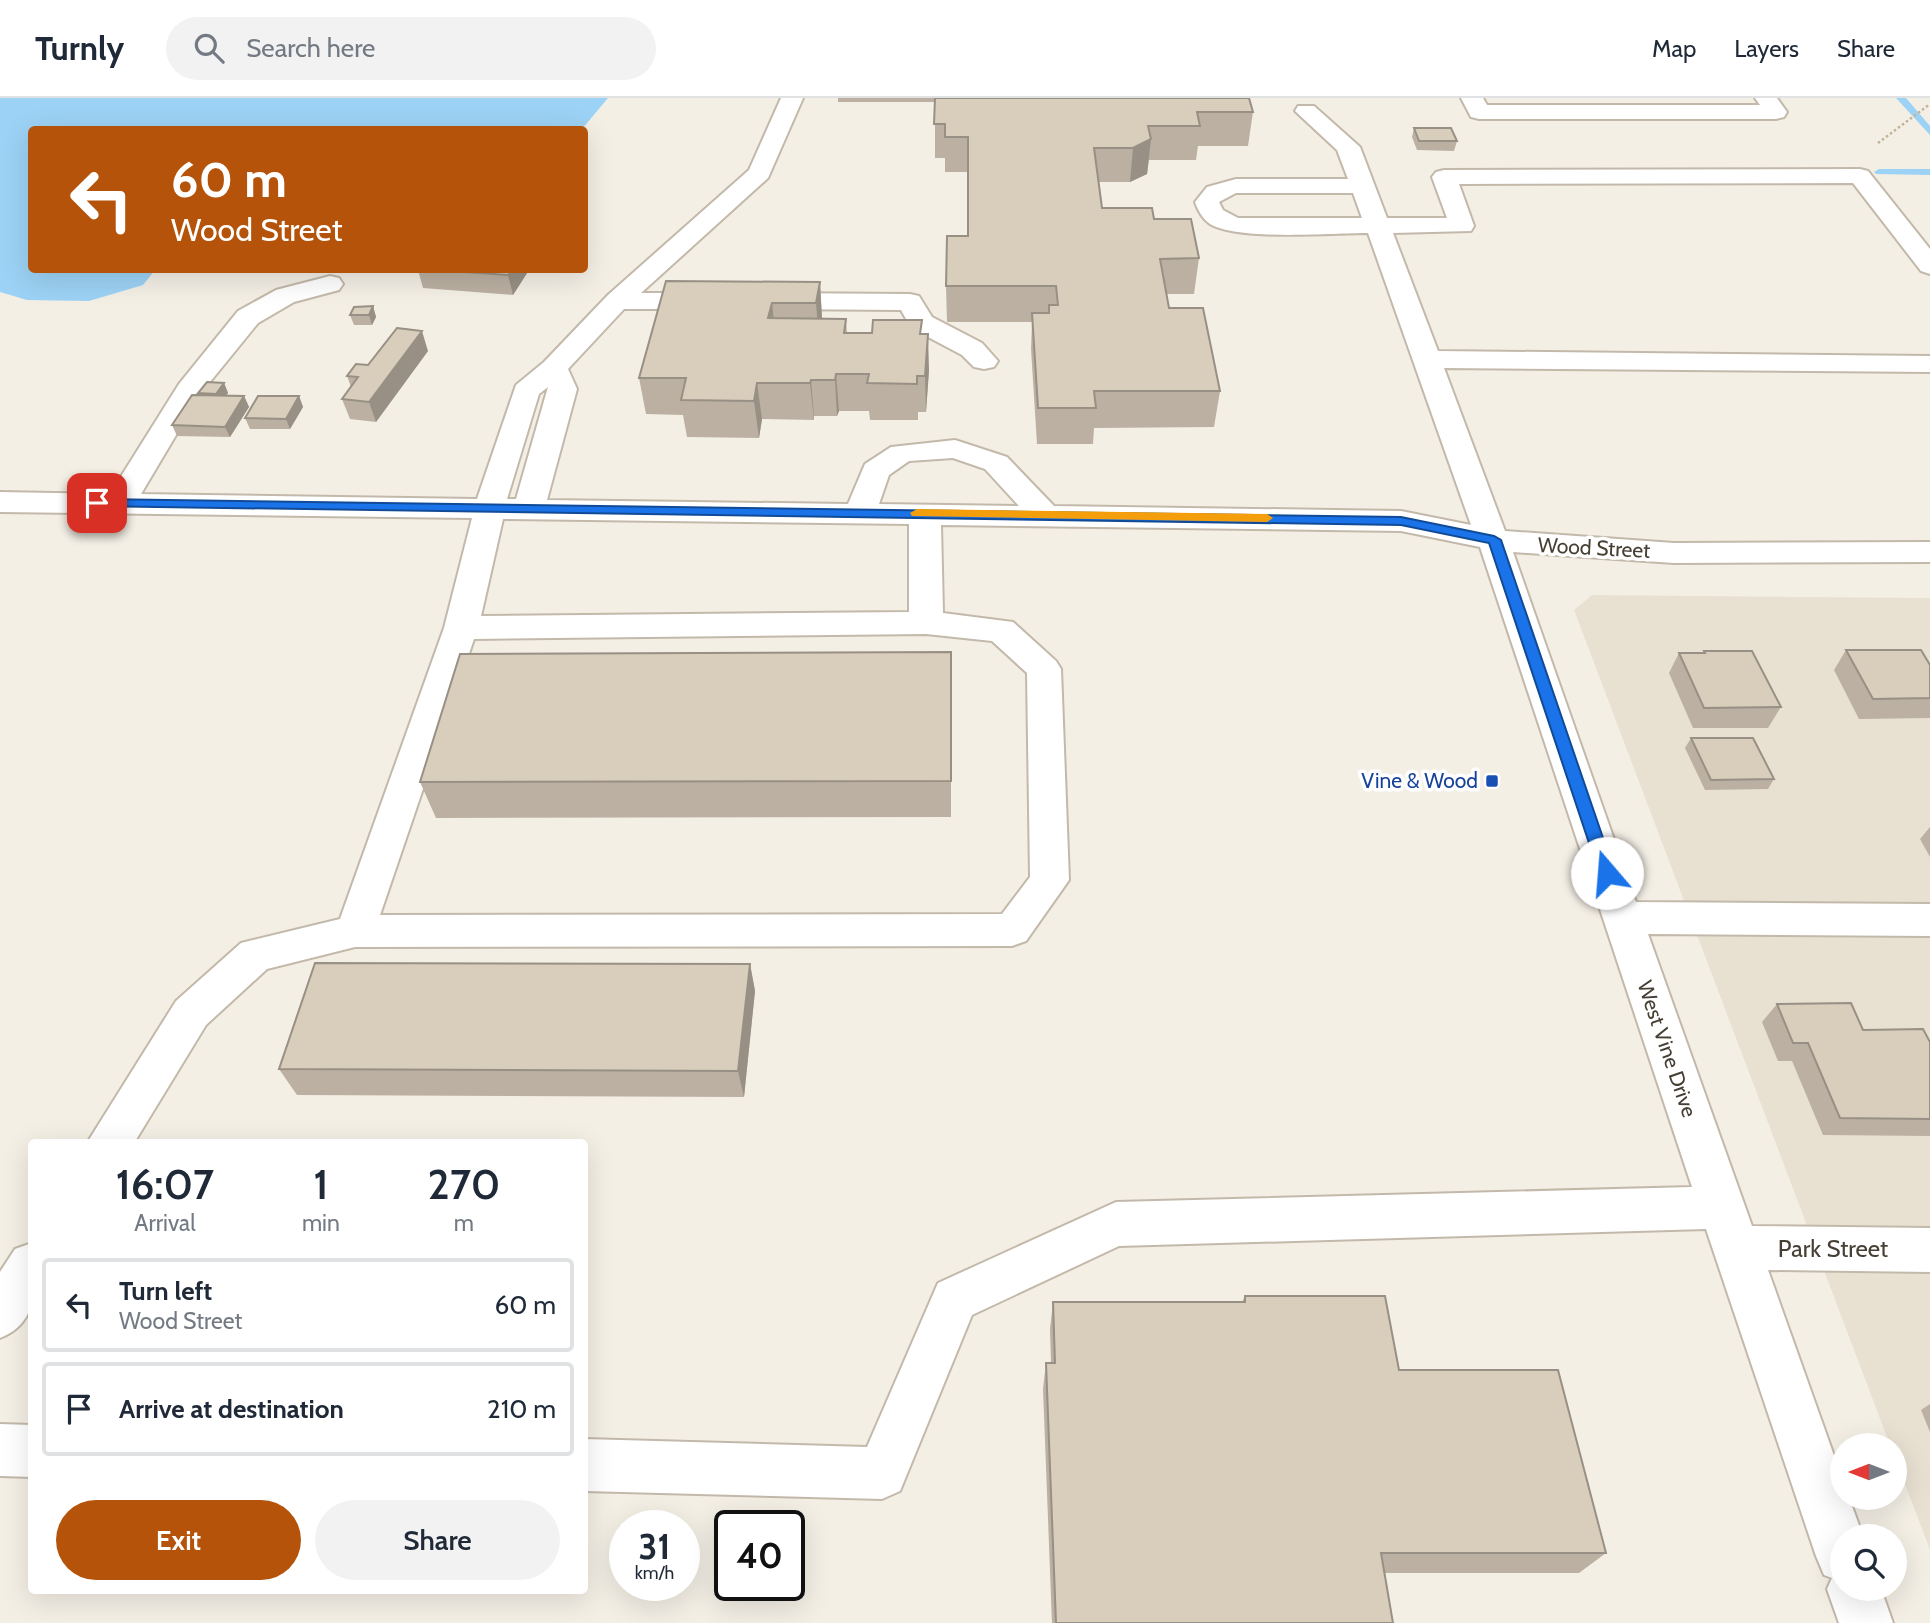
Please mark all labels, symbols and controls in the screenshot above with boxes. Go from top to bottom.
search box [166,17,656,80]
text: Turnly [35,28,124,68]
icon: search [190,29,228,67]
text: Search here [246,32,375,64]
text: Map [1652,34,1696,63]
text: Layers [1734,34,1799,63]
text: Share [1837,34,1895,63]
text: 60 m [171,150,287,209]
icon: left [56,154,147,245]
text: Wood Street [171,210,342,249]
pin [67,473,127,533]
icon: arrive [78,484,116,522]
street label: Wood Street [1537,532,1651,563]
place label: Vine & Wood [1361,768,1478,793]
marker: Vine & Wood [1484,773,1500,789]
position arrow [1570,836,1644,910]
street label: West Vine Drive [1632,977,1703,1121]
text: 16:07 [116,1158,214,1210]
text: 1 [313,1158,328,1210]
text: 270 [428,1158,500,1210]
text: Arrival [134,1209,196,1237]
text: min [302,1209,340,1237]
text: m [454,1209,474,1237]
street label: Park Street [1778,1234,1888,1263]
text: Turn left [119,1275,212,1307]
icon: left [60,1286,98,1324]
text: 60 m [494,1289,556,1321]
text: Wood Street [119,1307,242,1335]
icon: arrive [60,1390,98,1428]
text: Arrive at destination [119,1393,344,1425]
text: 210 m [487,1393,556,1425]
north arrow [1830,1433,1908,1510]
map controls [1830,1433,1907,1601]
button: Exit [56,1500,301,1580]
button: Share [315,1500,560,1580]
speed limit sign: 40 [714,1510,805,1601]
button: search [1830,1524,1907,1601]
text: 31 [639,1525,670,1568]
text: km/h [635,1562,674,1584]

